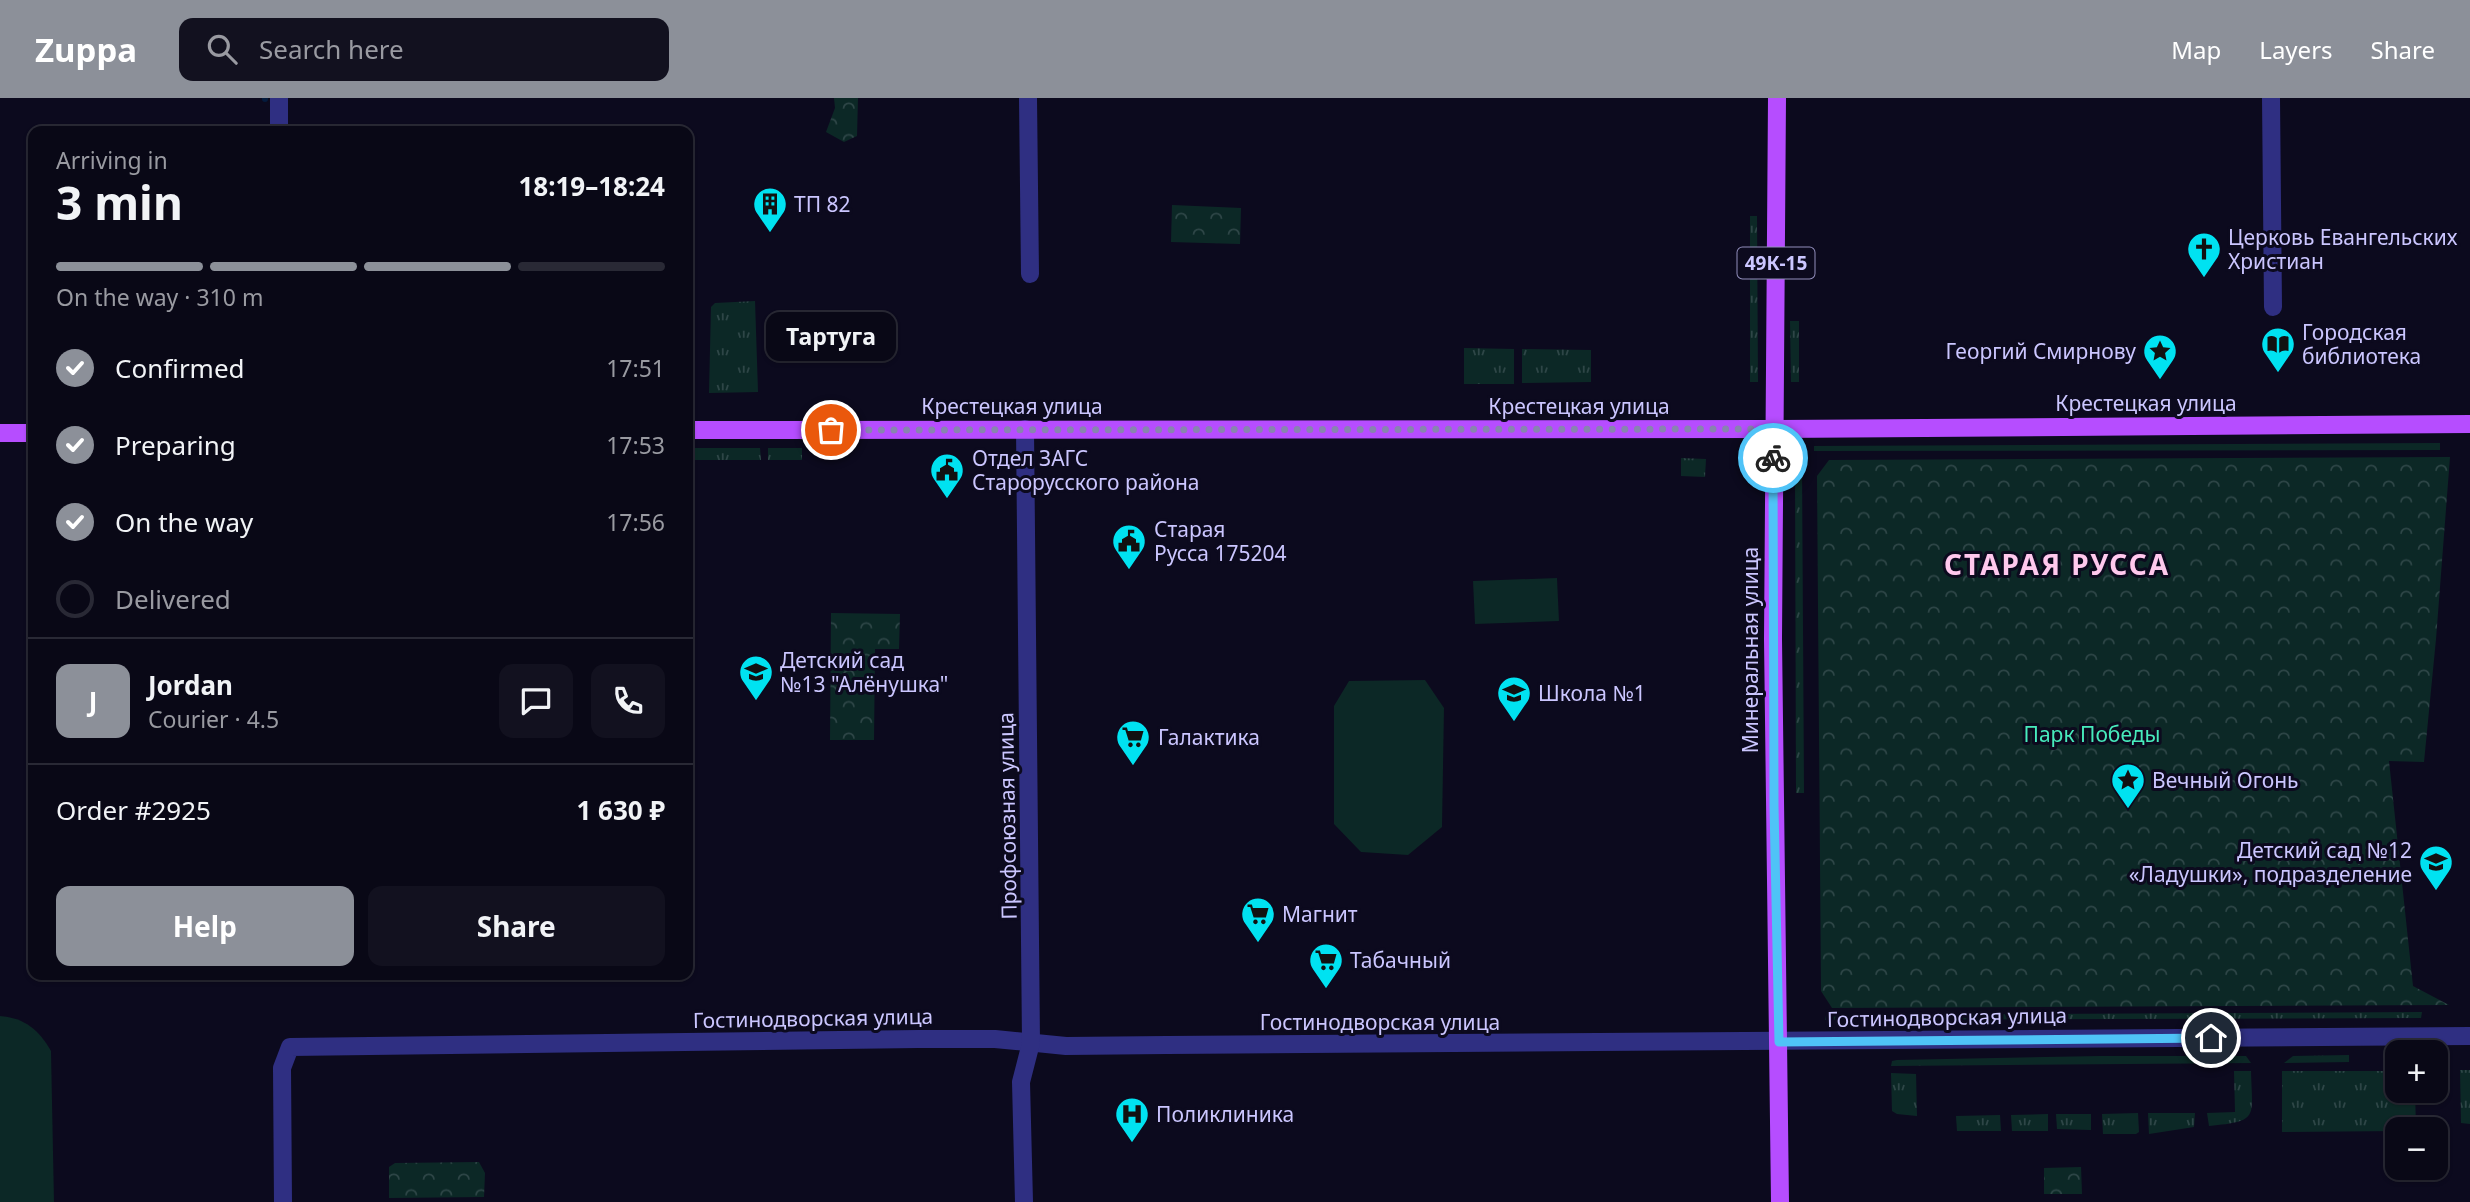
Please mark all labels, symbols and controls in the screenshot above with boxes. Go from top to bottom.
search box [179,18,669,81]
text: Zuppa [35,27,137,72]
icon: search [203,30,241,68]
text: Search here [259,31,404,67]
text: Map [2171,33,2221,66]
text: Layers [2259,33,2333,66]
text: Share [2371,33,2435,66]
text: Arriving in [56,144,168,176]
text: 18:19–18:24 [518,168,665,204]
text: 3 min [56,171,183,233]
building icon: ТП 82 [751,185,789,234]
place label: ТП 82 [794,190,851,218]
place label: Церковь Евангельских Христиан [2228,223,2458,275]
church icon: Церковь Евангельских Христиан [2185,230,2223,279]
road number: 49К-15 [1738,248,1814,279]
text: On the way · 310 m [56,281,263,313]
callout: Тартуга [766,311,896,360]
place label: Городская библиотека [2302,318,2421,370]
text: Тартуга [786,320,876,352]
library icon: Городская библиотека [2259,325,2297,374]
place icon: Георгий Смирнову [2141,332,2179,381]
place label: Георгий Смирнову [1946,337,2136,365]
icon: check [56,349,94,387]
text: Confirmed [115,350,245,386]
text: 17:51 [606,352,665,384]
street label: Крестецкая улица [2055,389,2237,417]
street label: Крестецкая улица [921,392,1103,420]
street label: Крестецкая улица [1488,392,1670,420]
pin [801,400,861,460]
icon: bag [812,411,850,449]
courier [1738,423,1808,493]
icon: check [56,426,94,464]
text: Preparing [115,427,236,463]
text: 17:53 [606,429,665,461]
icon: bike [1754,439,1792,477]
place label: Отдел ЗАГС Старорусского района [972,444,1199,496]
public building icon: Отдел ЗАГС Старорусского района [928,451,966,500]
icon: check [56,503,94,541]
text: On the way [115,504,253,540]
text: 17:56 [606,506,665,538]
place label: Старая Русса 175204 [1154,515,1286,567]
public building icon: Старая Русса 175204 [1110,522,1148,571]
district label: СТАРАЯ РУССА [1944,545,2170,583]
street label: Минеральная улица [1736,547,1764,753]
text: Delivered [115,581,231,617]
place label: Детский сад №13 "Алёнушка" [780,646,948,698]
school or university icon: Детский сад №13 "Алёнушка" [737,653,775,702]
button: chat [499,664,573,738]
button: phone [591,664,665,738]
text: Jordan [148,667,233,703]
school or university icon: Школа №1 [1495,674,1533,723]
place label: Школа №1 [1538,679,1646,707]
text: J [89,683,97,719]
text: Courier · 4.5 [148,703,279,735]
street label: Профсоюзная улица [991,712,1023,920]
supermarket icon: Галактика [1114,718,1152,767]
park label: Парк Победы [2024,720,2160,748]
place label: Галактика [1158,723,1260,751]
place icon: Вечный Огонь [2109,761,2147,810]
place label: Вечный Огонь [2152,766,2299,794]
text: Order #2925 [56,792,211,828]
text: 1 630 ₽ [576,792,665,828]
place label: Детский сад №12 «Ладушки», подразделение [2129,836,2412,888]
school or university icon: Детский сад №12 «Ладушки», подразделение [2417,843,2455,892]
button: Help [56,886,354,966]
button: Share [368,886,665,966]
supermarket icon: Магнит [1239,895,1277,944]
place label: Магнит [1282,900,1358,928]
supermarket icon: Табачный [1307,941,1345,990]
place label: Табачный [1350,946,1451,974]
street label: Гостинодворская улица [1827,1001,2067,1033]
street label: Гостинодворская улица [693,1002,933,1034]
street label: Гостинодворская улица [1260,1008,1500,1036]
pin [2181,1008,2241,1068]
icon: home [2192,1019,2230,1057]
map controls [2385,1040,2448,1180]
button: + [2385,1040,2448,1103]
hospital icon: Поликлиника [1113,1095,1151,1144]
place label: Поликлиника [1156,1100,1294,1128]
button: − [2385,1117,2448,1180]

